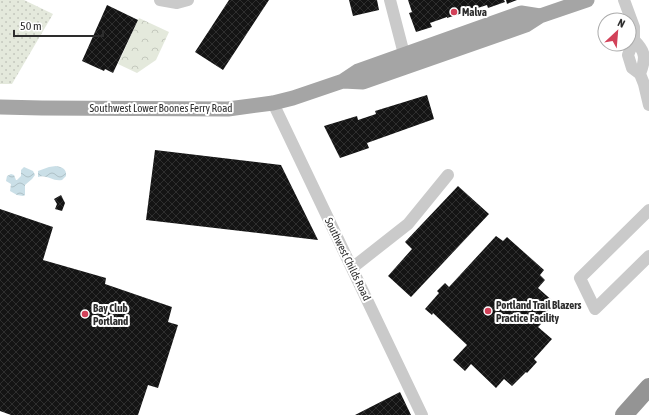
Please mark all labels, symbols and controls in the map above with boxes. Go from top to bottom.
place label: Malva [462,6,487,18]
marker: Malva [449,7,459,17]
scale bar [14,12,103,38]
north arrow [597,12,637,52]
text: N [616,16,627,30]
text: 50 m [20,19,42,33]
street label: Southwest Lower Boones Ferry Road [89,102,233,114]
street label: Southwest Childs Road [323,216,373,302]
place label: Portland Trail Blazers Practice Facility [496,299,581,324]
place label: Bay Club Portland [93,302,128,327]
marker: Portland Trail Blazers Practice Facility [483,306,493,316]
marker: Bay Club Portland [80,309,90,319]

